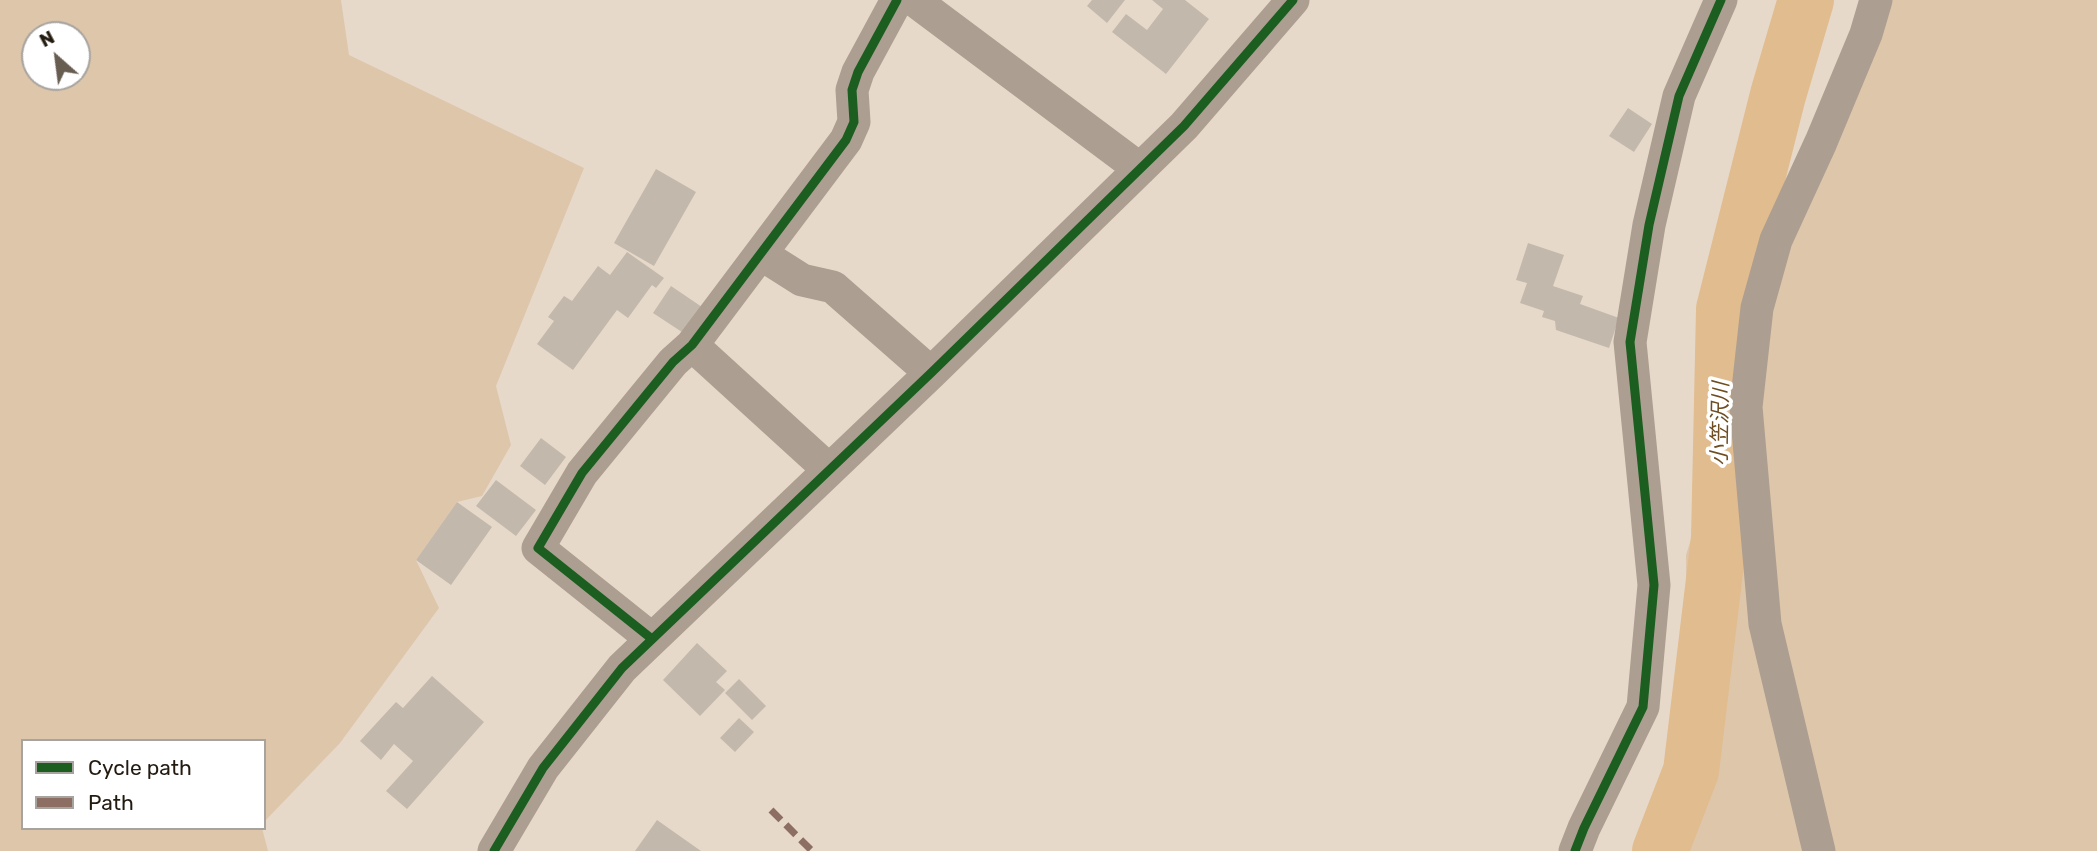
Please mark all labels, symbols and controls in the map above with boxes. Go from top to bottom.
north arrow [21,21,91,91]
text: N [35,25,58,52]
water label: 小笠沢川 [1708,382,1734,466]
legend [21,739,266,830]
text: Cycle path [88,755,192,780]
text: Path [88,790,134,815]

